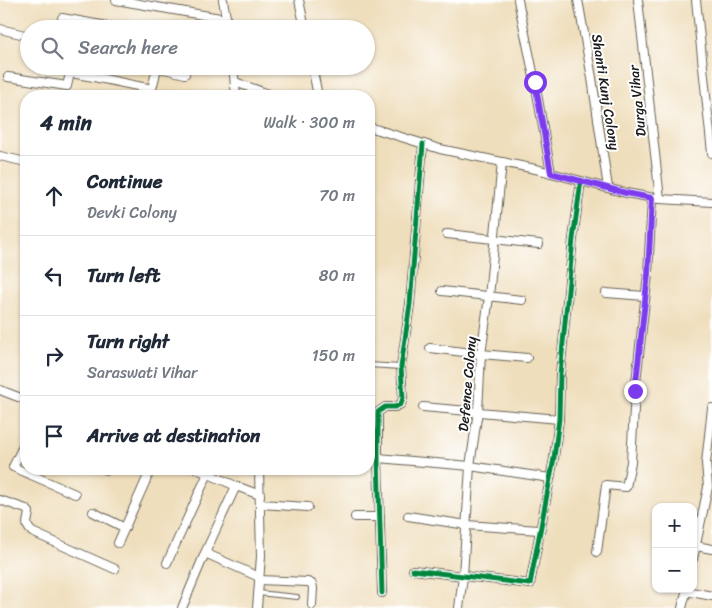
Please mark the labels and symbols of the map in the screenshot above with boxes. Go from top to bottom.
street label: Shanti Kunj Colony [584,32,627,153]
street label: Durga Vihar [621,63,654,138]
route start [524,71,547,94]
street label: Defence Colony [451,335,484,433]
route end [624,380,647,403]

